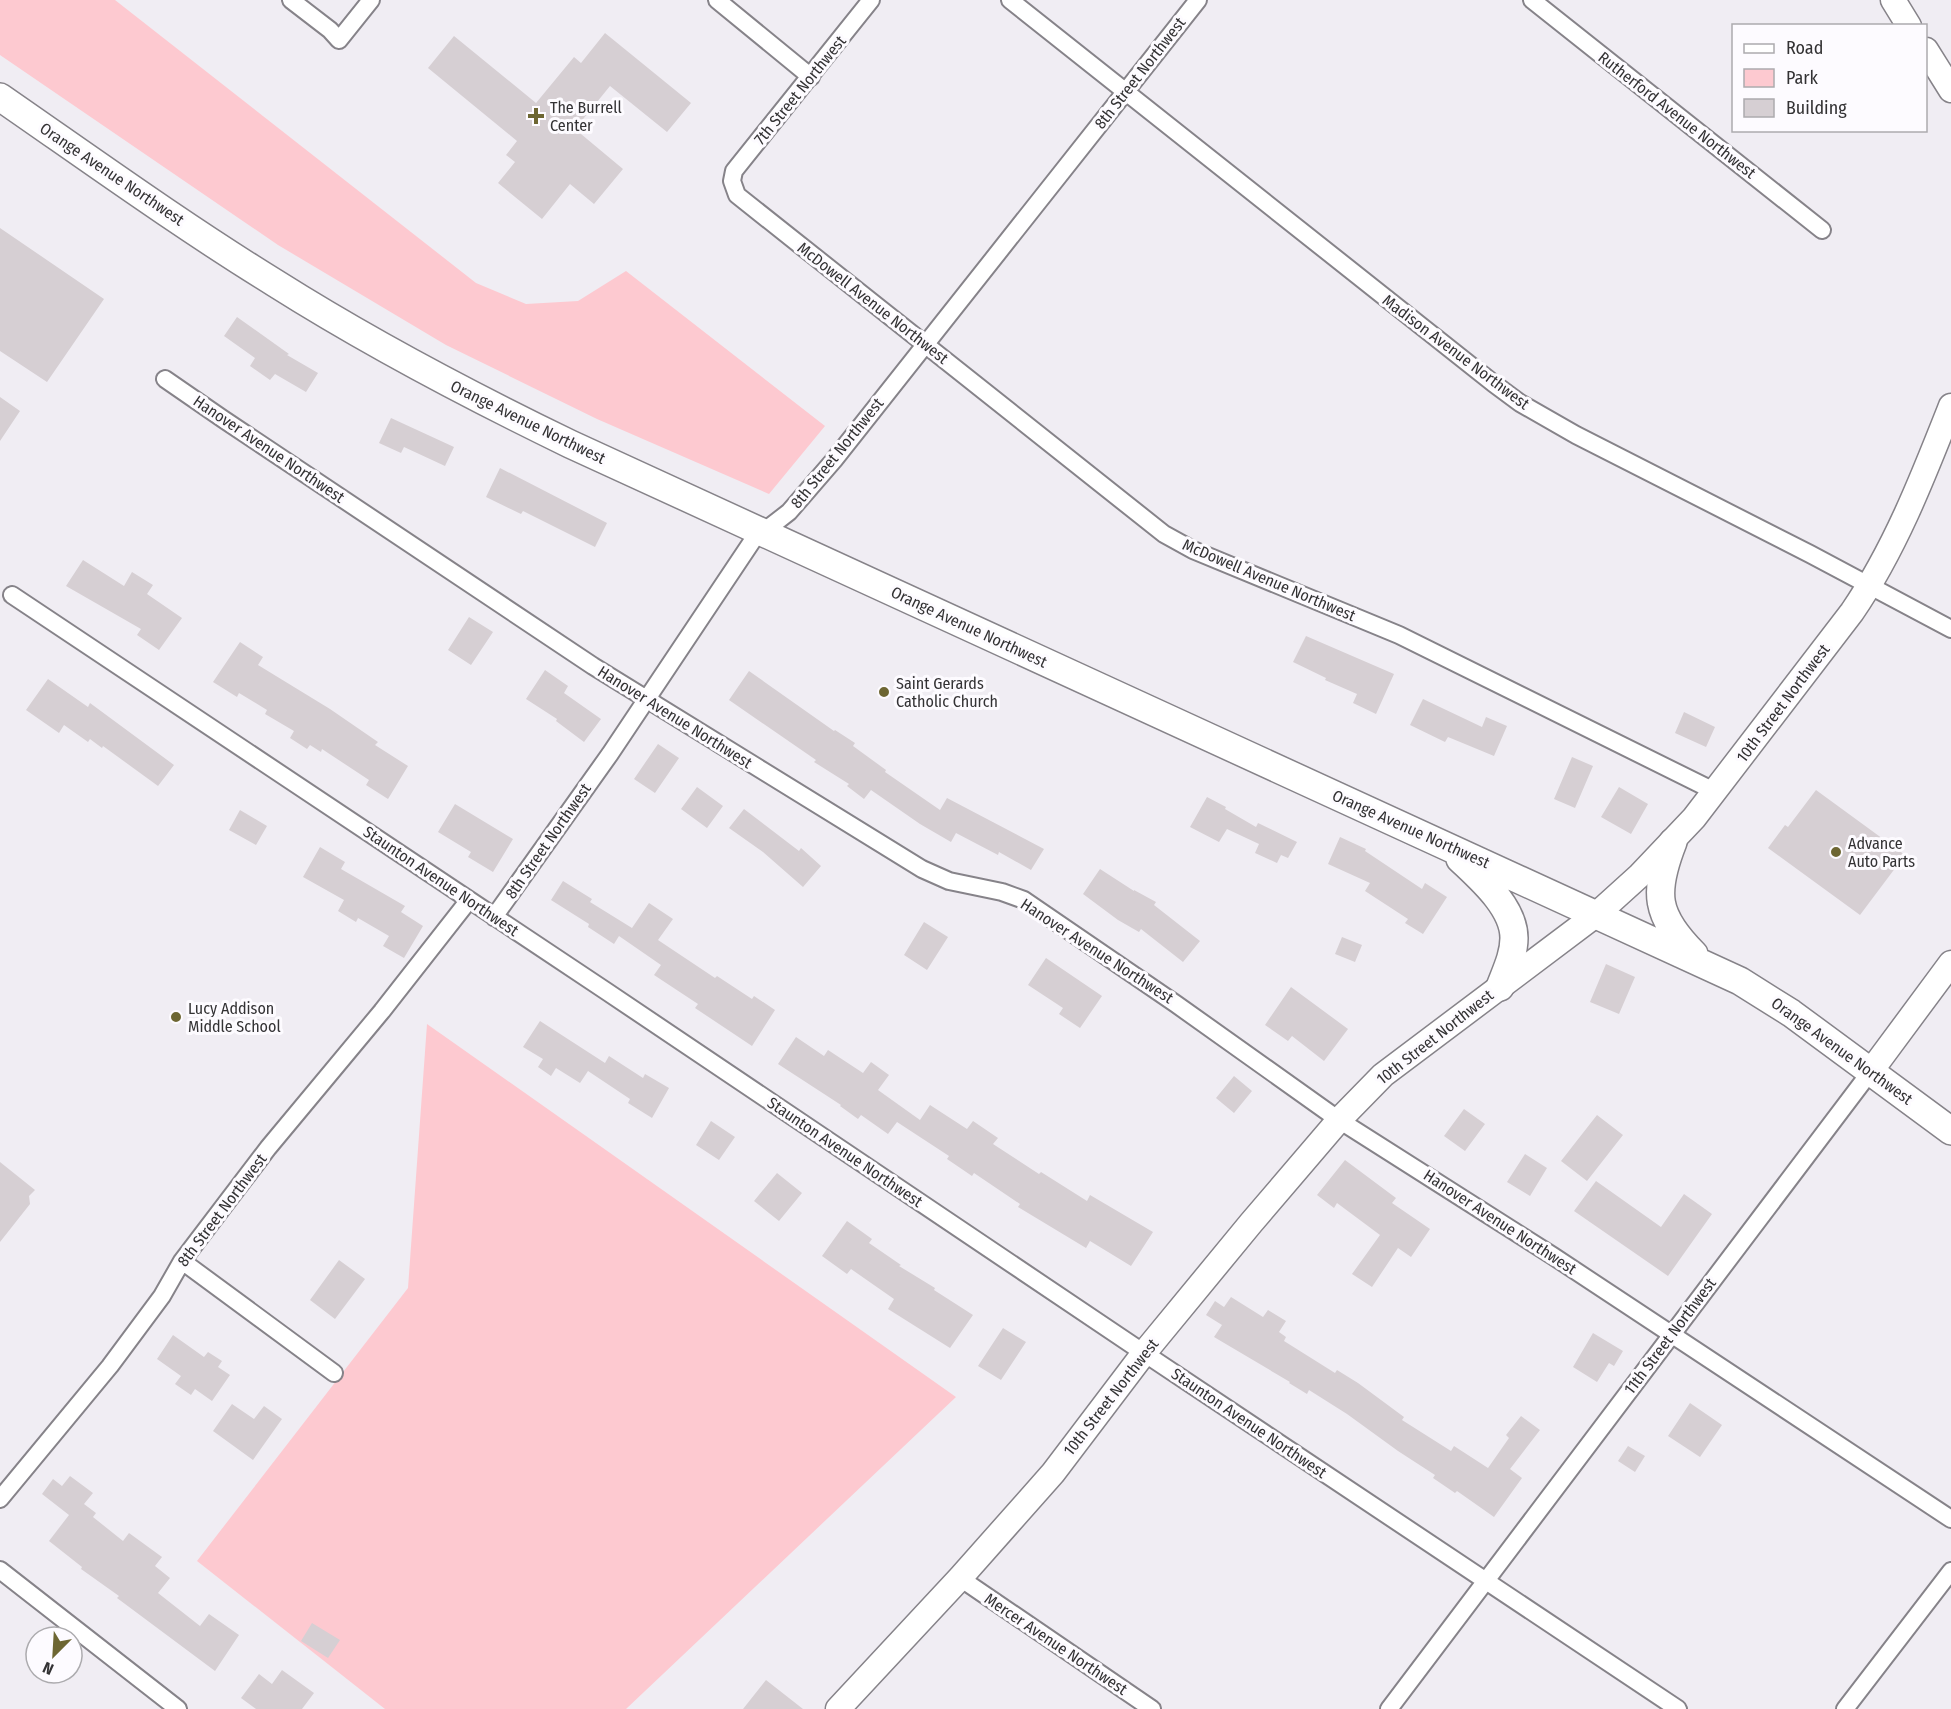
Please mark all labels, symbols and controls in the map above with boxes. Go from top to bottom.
street label: 8th Street Northwest [1091,13,1190,133]
legend [1732,24,1927,132]
street label: 7th Street Northwest [750,31,850,148]
text: Road [1786,37,1823,59]
street label: Rutherford Avenue Northwest [1595,48,1760,183]
text: Park [1786,67,1819,89]
text: Building [1786,97,1847,119]
place label: The Burrell Center [550,98,622,135]
marker: The Burrell Center [527,107,545,125]
street label: Orange Avenue Northwest [36,119,188,230]
street label: McDowell Avenue Northwest [794,238,953,368]
street label: Madison Avenue Northwest [1379,291,1534,414]
street label: Orange Avenue Northwest [447,376,609,468]
street label: Hanover Avenue Northwest [190,391,349,507]
street label: 8th Street Northwest [787,393,888,512]
street label: McDowell Avenue Northwest [1180,535,1359,625]
street label: Orange Avenue Northwest [888,582,1051,672]
street label: 10th Street Northwest [1732,640,1834,766]
street label: Hanover Avenue Northwest [594,662,756,773]
place label: Saint Gerards Catholic Church [896,674,998,711]
marker: Saint Gerards Catholic Church [877,685,891,699]
street label: 8th Street Northwest [501,779,595,902]
street label: Orange Avenue Northwest [1329,786,1493,873]
street label: Staunton Avenue Northwest [360,822,523,940]
place label: Advance Auto Parts [1848,834,1915,871]
marker: Advance Auto Parts [1829,845,1843,859]
street label: Hanover Avenue Northwest [1017,894,1178,1008]
street label: 10th Street Northwest [1373,985,1498,1088]
street label: Orange Avenue Northwest [1768,993,1917,1109]
place label: Lucy Addison Middle School [188,999,281,1036]
marker: Lucy Addison Middle School [169,1010,183,1024]
street label: Staunton Avenue Northwest [764,1093,927,1211]
street label: 8th Street Northwest [173,1149,271,1270]
street label: Hanover Avenue Northwest [1420,1165,1581,1279]
street label: 11th Street Northwest [1620,1274,1720,1398]
street label: 10th Street Northwest [1060,1334,1163,1459]
street label: Staunton Avenue Northwest [1168,1364,1331,1482]
street label: Mercer Avenue Northwest [981,1589,1132,1699]
north arrow [24,1625,84,1685]
text: N [40,1658,56,1679]

